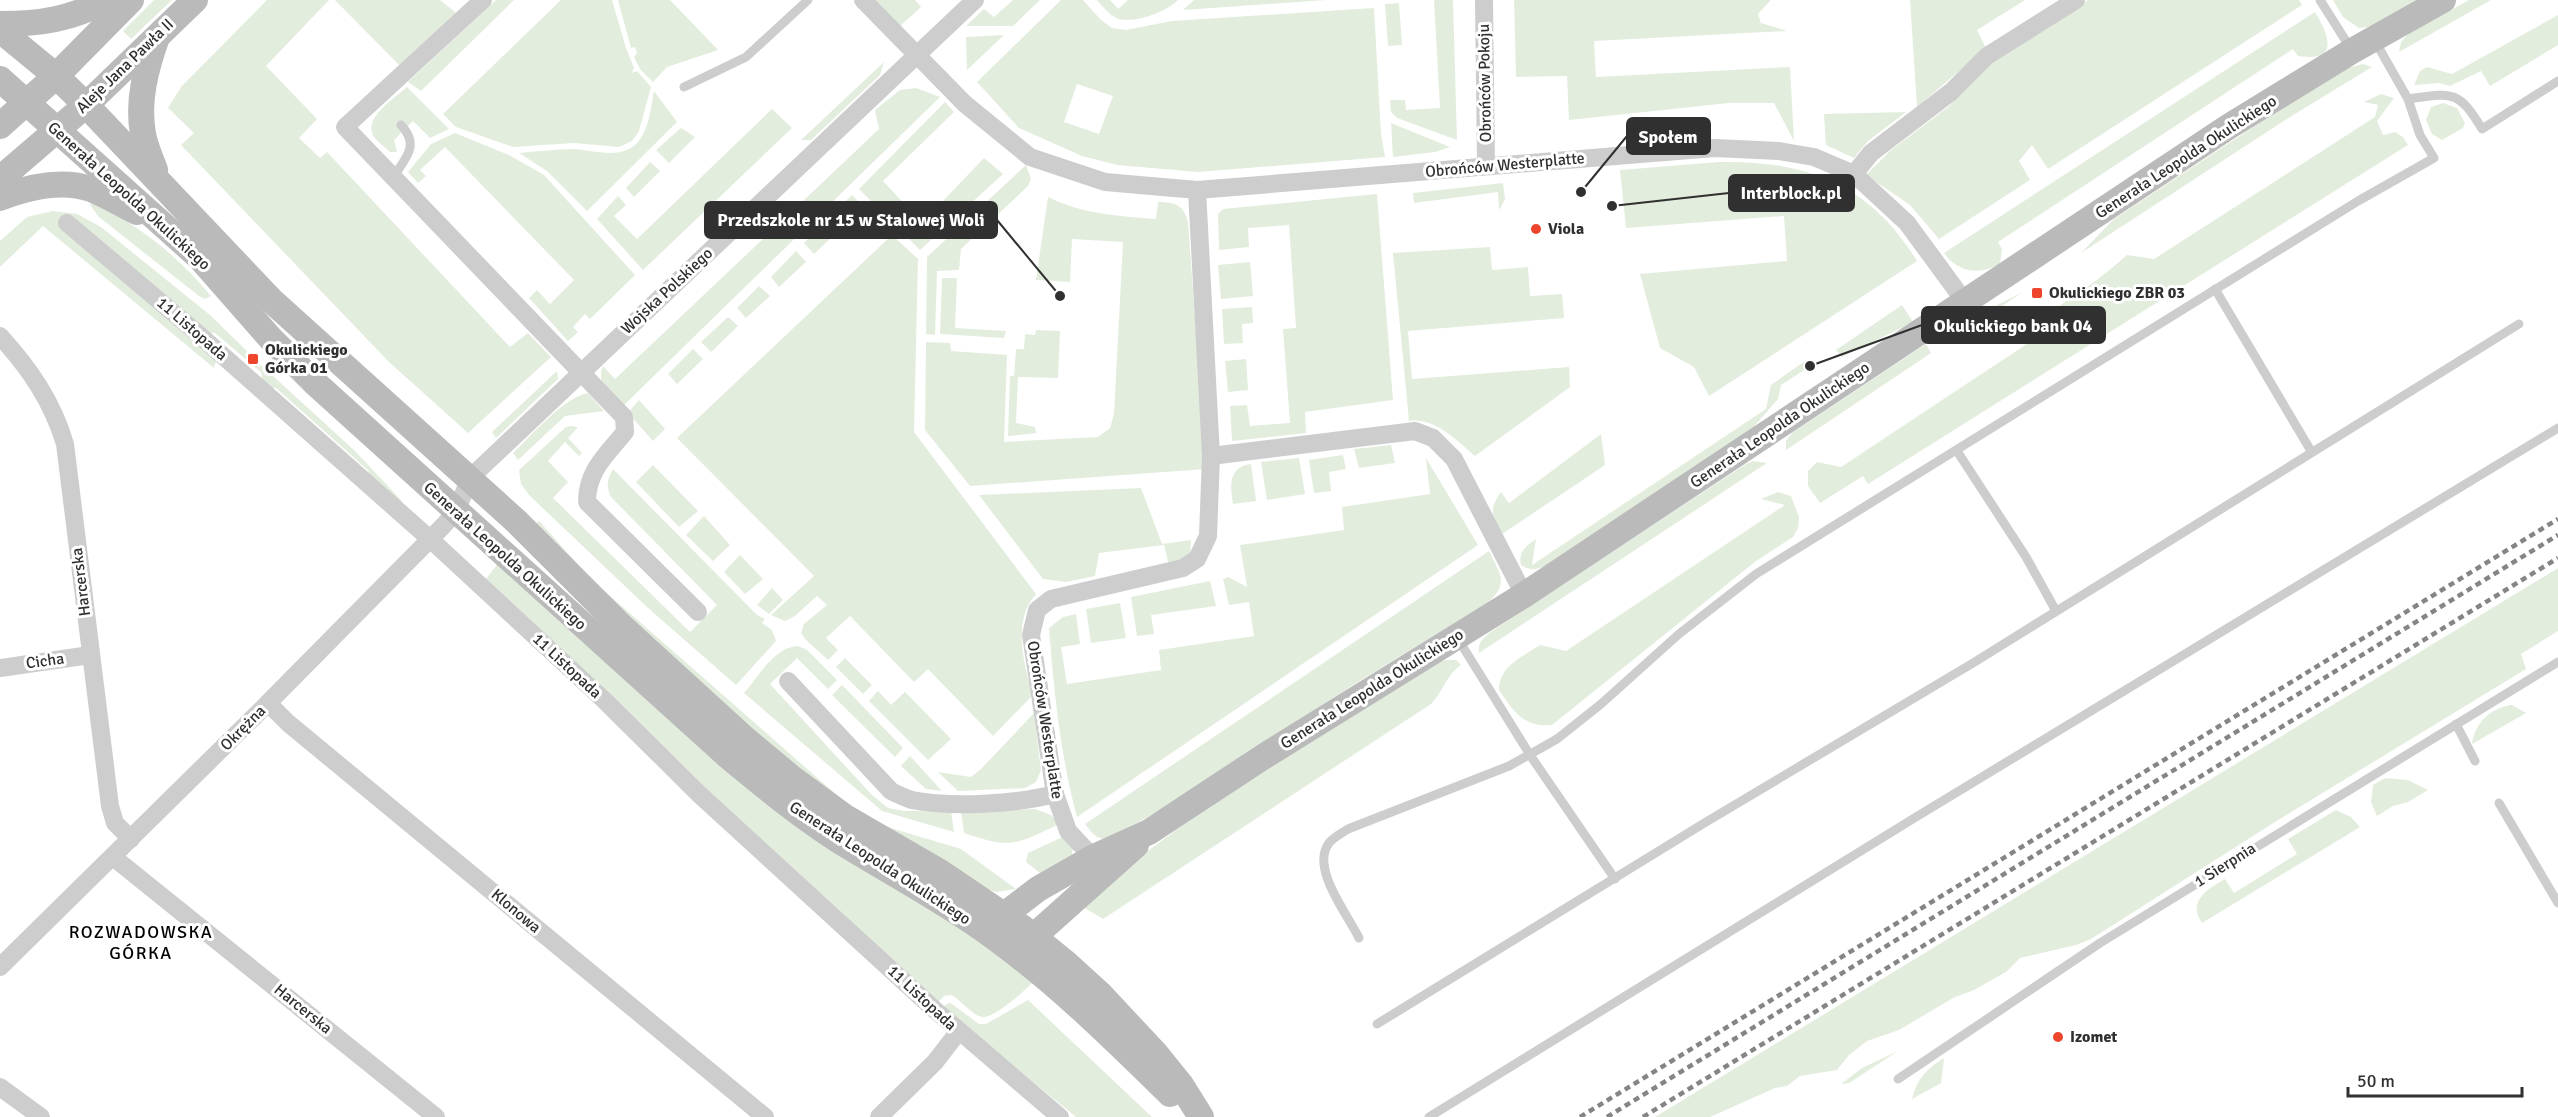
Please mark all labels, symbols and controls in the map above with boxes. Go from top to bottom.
street label: Aleje Jana Pawła II [72,14,178,118]
street label: Obrońców Pokoju [1474,24,1496,142]
street label: Generała Leopolda Okulickiego [2092,91,2280,223]
street label: Generała Leopolda Okulickiego [43,118,215,274]
callout: Społem [1627,118,1710,154]
text: Społem [1638,126,1698,148]
street label: Obrońców Westerplatte [1425,148,1585,182]
callout: Interblock.pl [1729,175,1854,211]
text: Interblock.pl [1740,182,1842,204]
callout: Przedszkole nr 15 w Stalowej Woli [705,202,997,238]
text: Przedszkole nr 15 w Stalowej Woli [717,209,985,231]
place label: Viola [1548,219,1584,239]
marker: Viola [1529,222,1543,236]
street label: Wojska Polskiego [617,243,717,339]
place label: Okulickiego ZBR 03 [2049,283,2185,303]
marker: Okulickiego ZBR 03 [2030,286,2044,300]
street label: 11 Listopada [153,293,231,365]
callout: Okulickiego bank 04 [1922,307,2105,343]
text: Okulickiego bank 04 [1934,315,2093,337]
place label: Okulickiego Górka 01 [265,340,348,378]
marker: Okulickiego Górka 01 [246,352,260,366]
street label: Generała Leopolda Okulickiego [1686,357,1874,493]
street label: Generała Leopolda Okulickiego [419,478,591,634]
street label: Harcerska [67,547,95,617]
street label: Generała Leopolda Okulickiego [1277,624,1467,754]
street label: 11 Listopada [528,629,606,703]
street label: Obrońców Westerplatte [1023,640,1067,800]
street label: Cicha [25,648,65,674]
street label: Okrężna [216,701,270,755]
street label: Generała Leopolda Okulickiego [786,797,974,929]
street label: 1 Sierpnia [2190,838,2260,892]
street label: Klonowa [487,884,545,938]
district label: ROZWADOWSKA GÓRKA [69,921,213,964]
street label: 11 Listopada [883,961,961,1035]
street label: Harcerska [270,980,336,1038]
place label: Izomet [2070,1027,2117,1047]
marker: Izomet [2051,1030,2065,1044]
scale bar [2348,1060,2522,1098]
text: 50 m [2357,1070,2395,1092]

